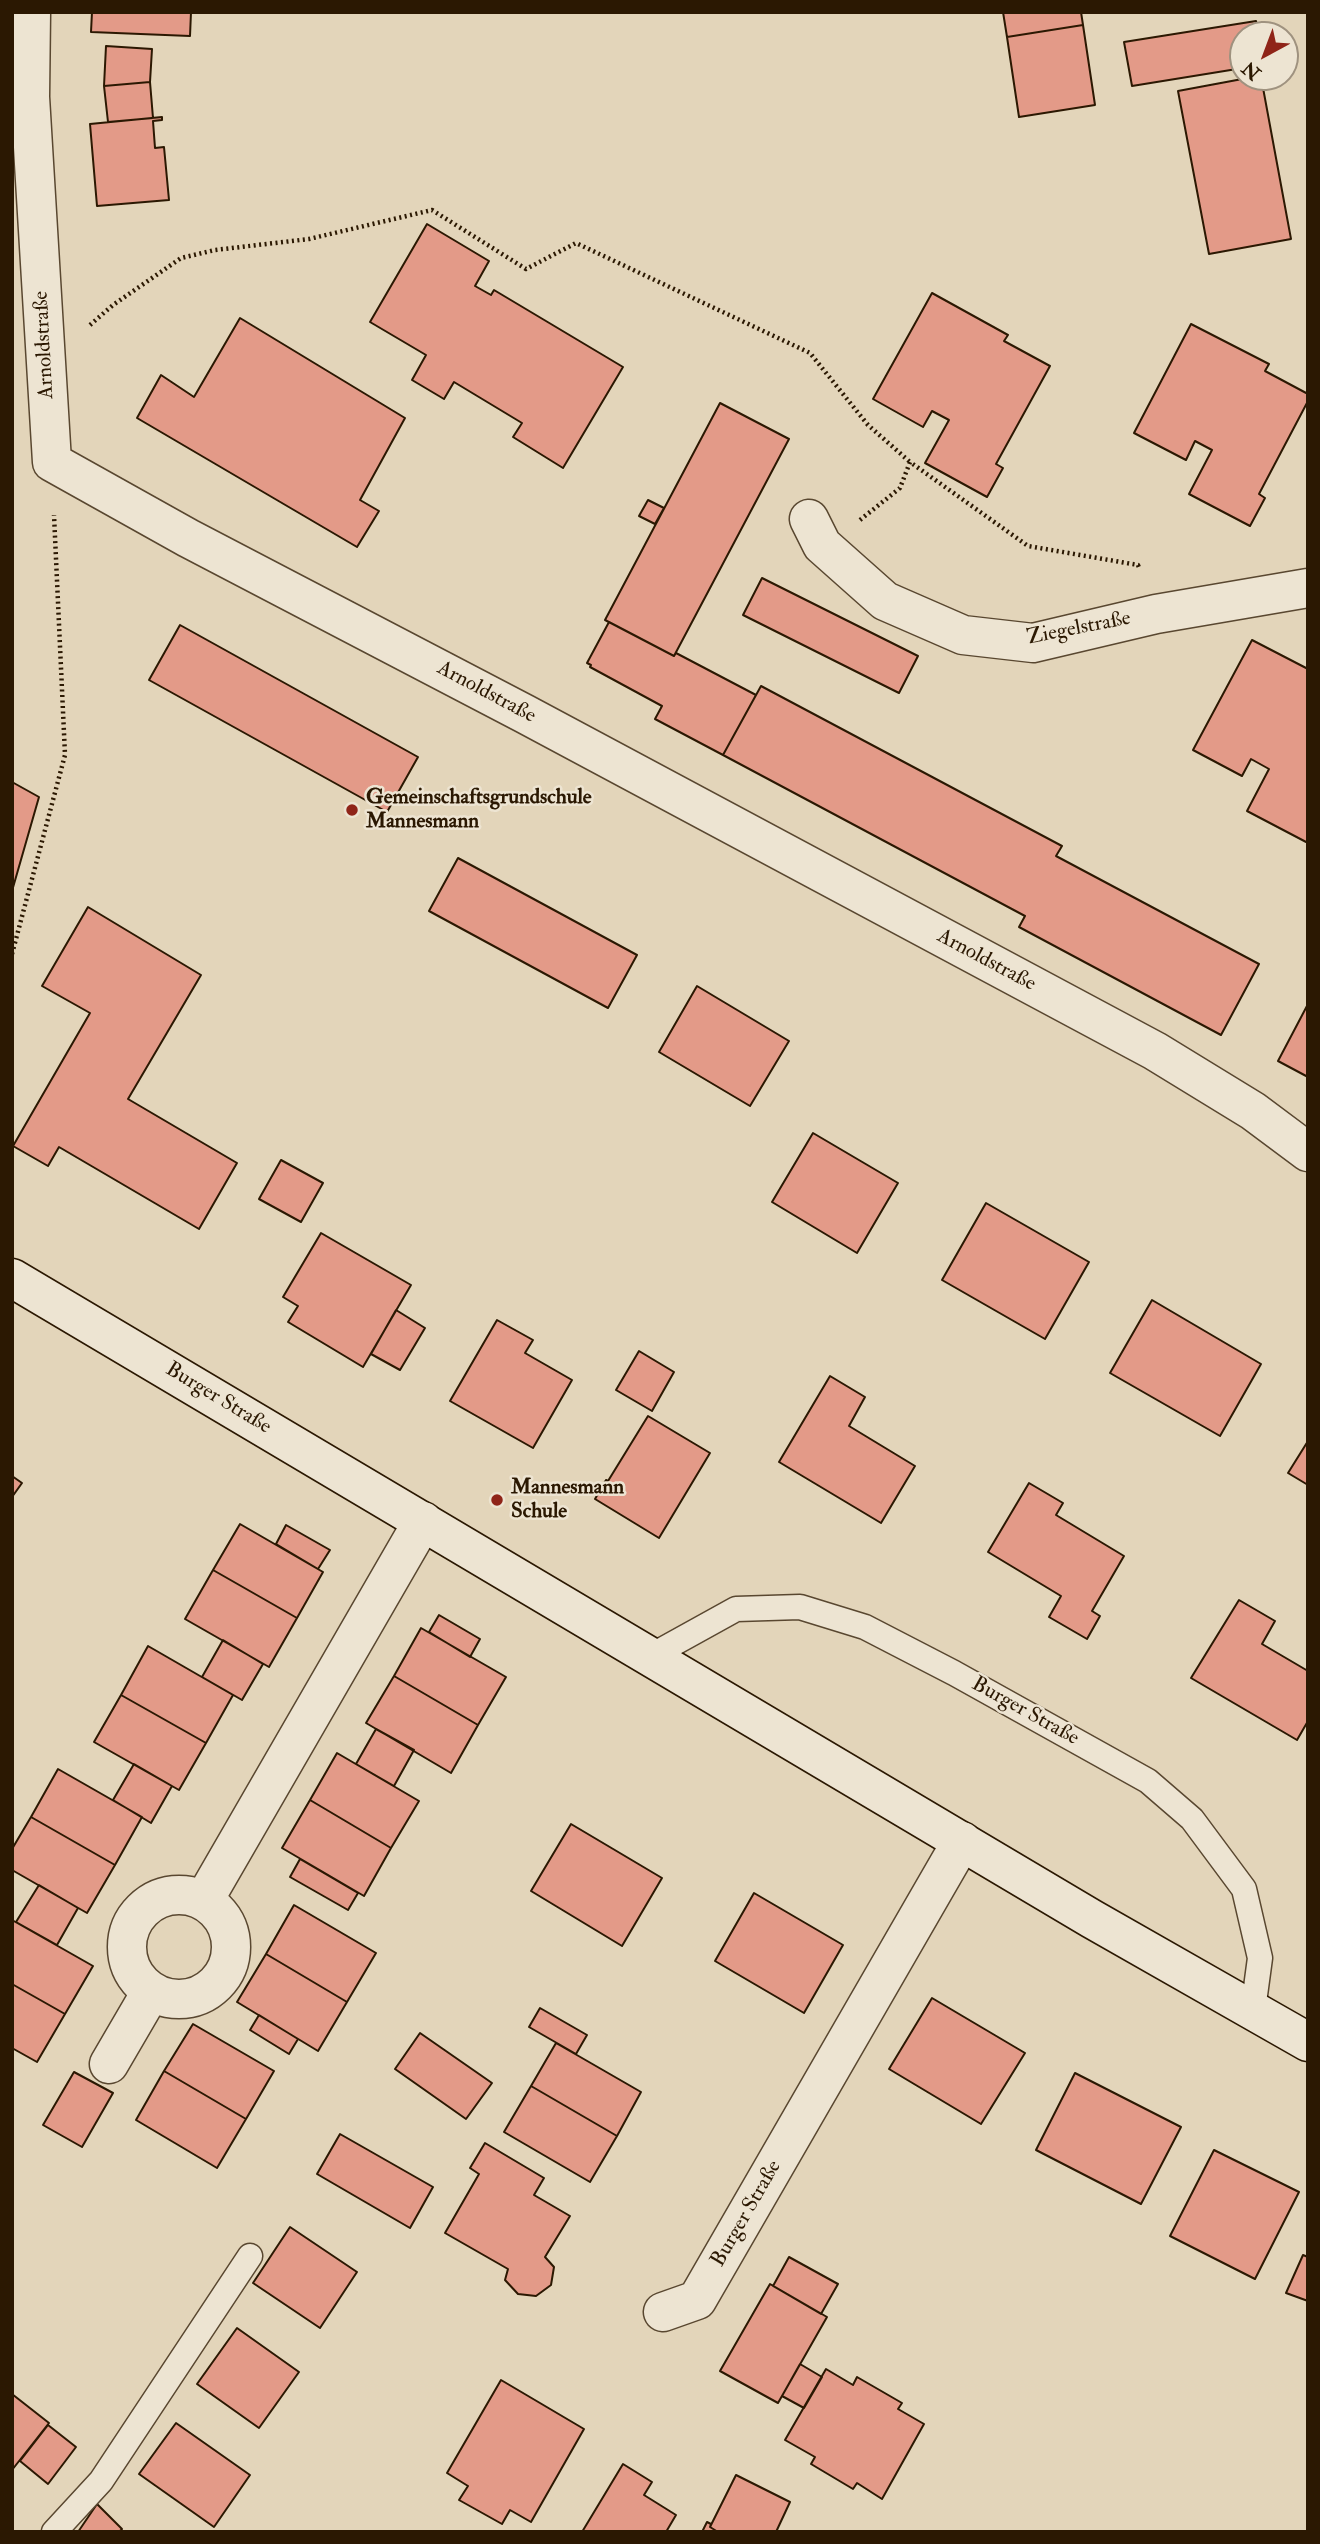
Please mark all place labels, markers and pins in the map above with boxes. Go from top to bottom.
place label: Gemeinschaftsgrundschule Mannesmann [366,785,592,835]
marker: Gemeinschaftsgrundschule Mannesmann [344,802,360,818]
place label: Mannesmann Schule [511,1475,624,1525]
marker: Mannesmann Schule [489,1492,505,1508]

